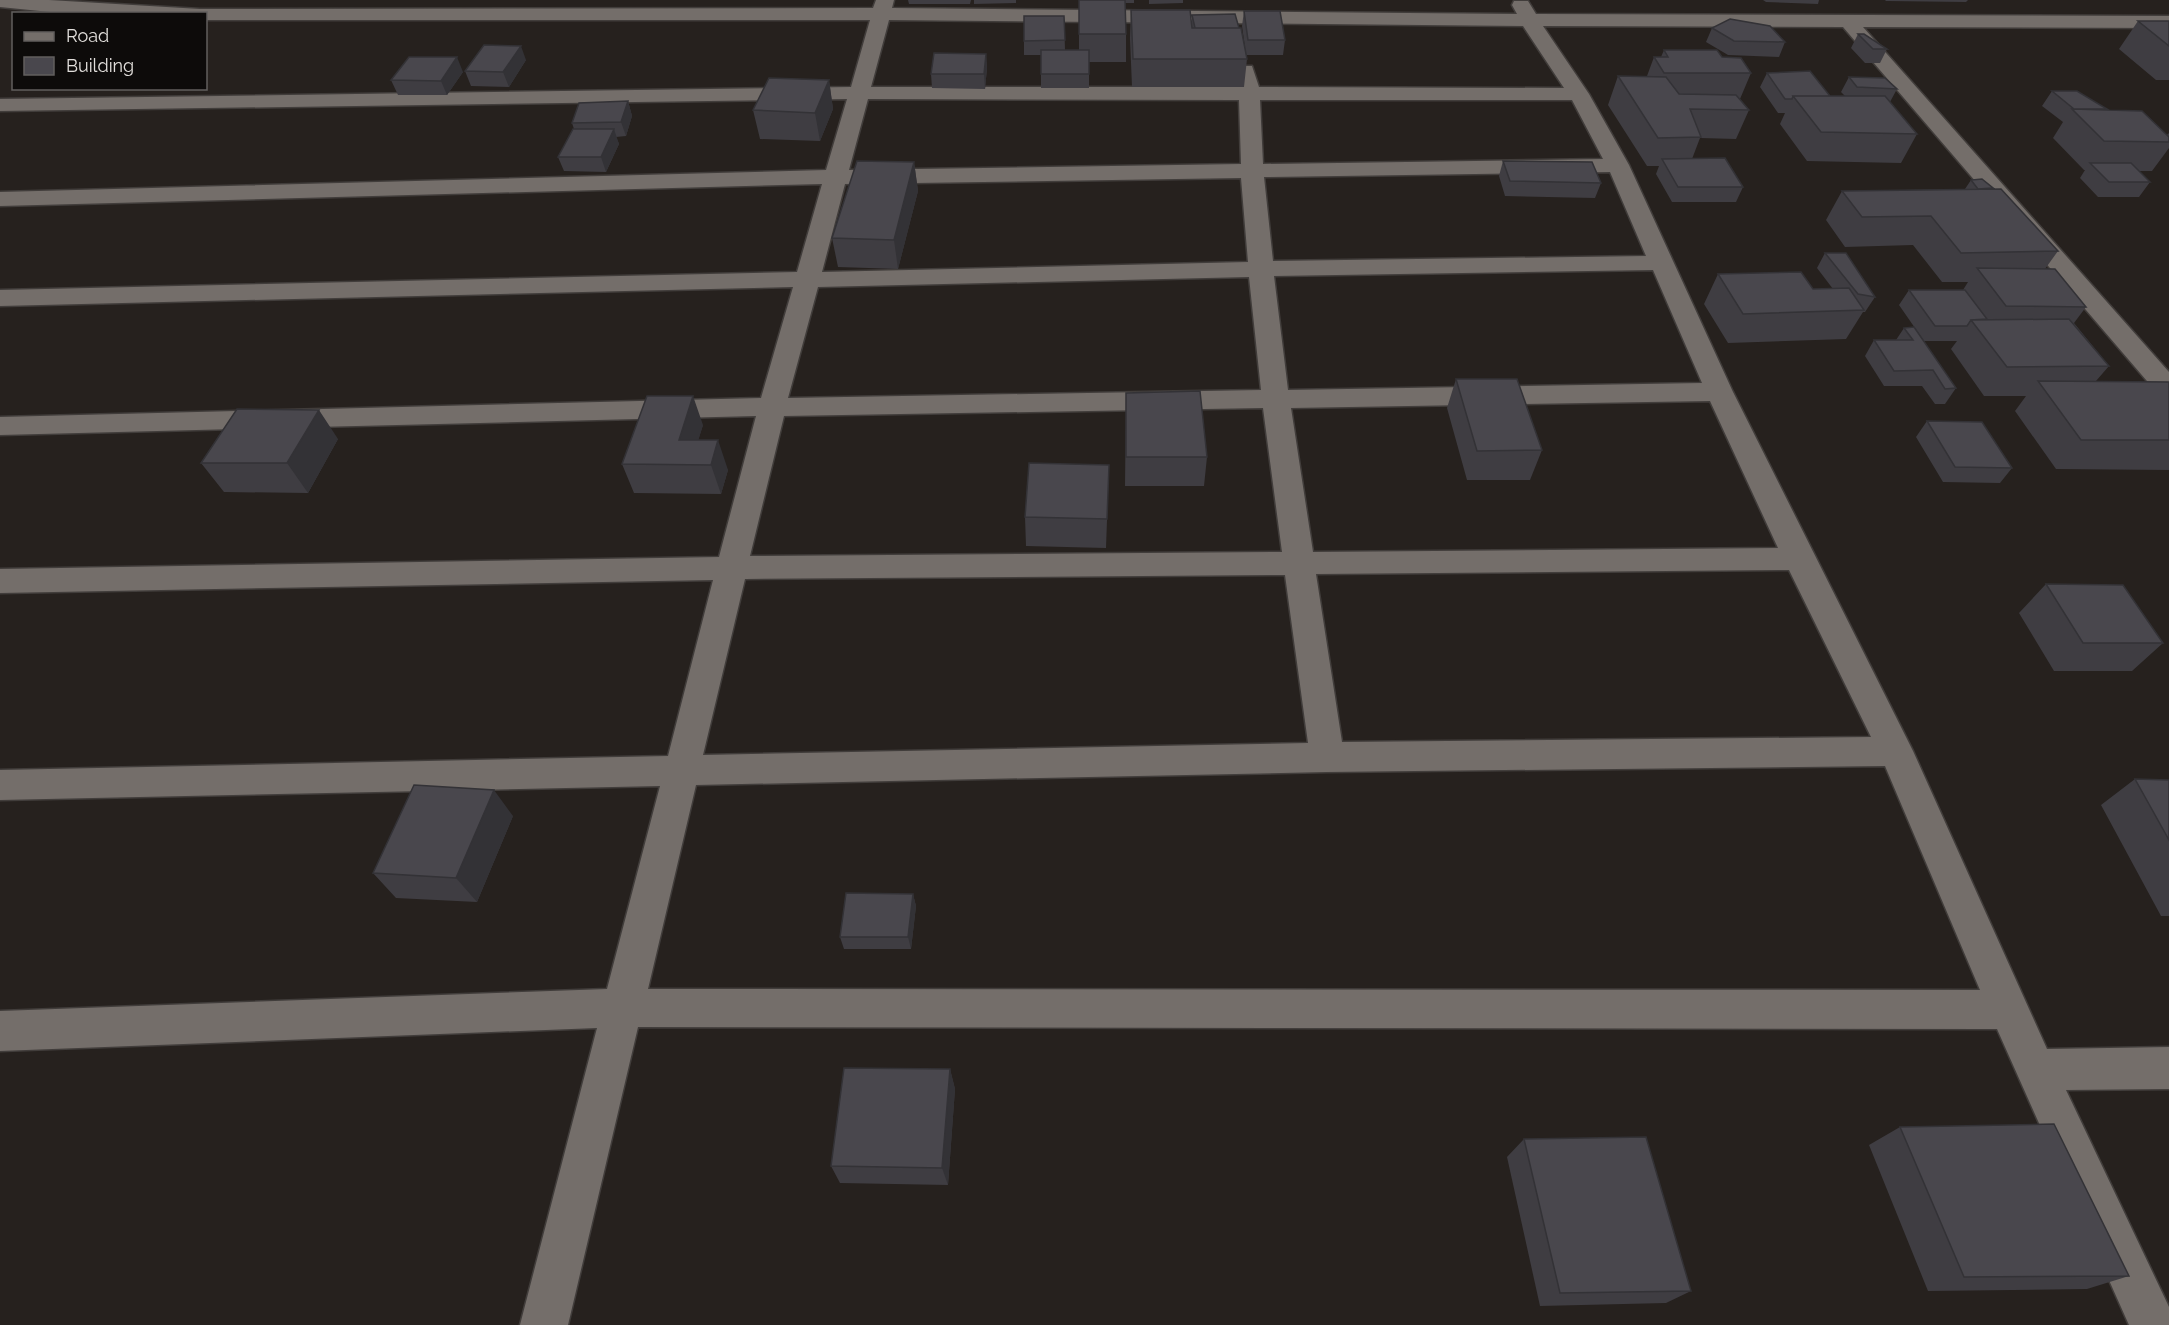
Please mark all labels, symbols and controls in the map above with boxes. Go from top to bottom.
legend [12,12,207,90]
text: Road [66,25,109,46]
text: Building [66,55,134,76]

